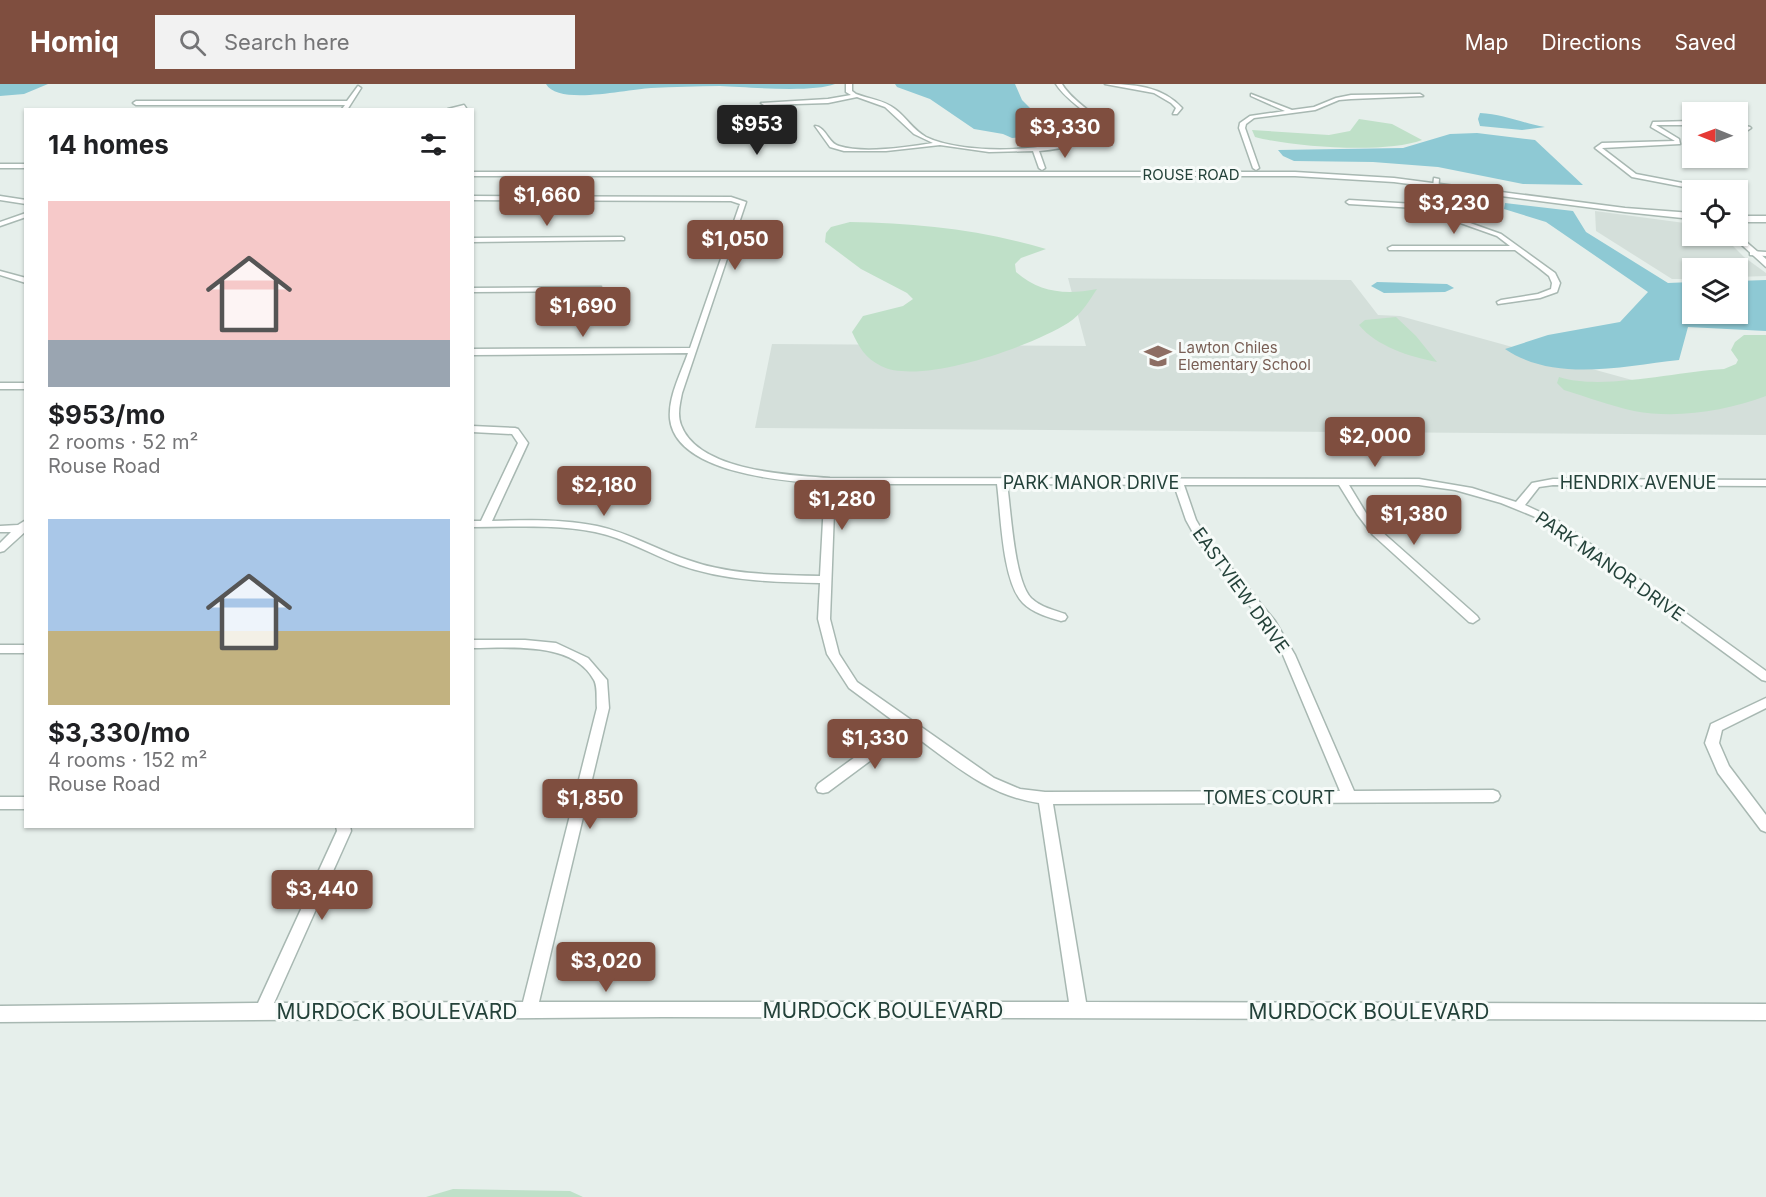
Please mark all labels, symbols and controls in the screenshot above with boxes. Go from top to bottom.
search box [155,15,575,69]
text: Homiq [30,25,119,59]
icon: search [176,26,209,59]
text: Search here [224,29,350,55]
text: Map [1465,30,1508,55]
text: Directions [1541,30,1642,55]
text: Saved [1675,30,1736,55]
north arrow [1682,102,1748,168]
map controls [1682,102,1748,324]
pin: $953 [721,105,793,156]
pin: $3,330 [1016,108,1114,159]
text: $953 [731,112,783,136]
text: $3,330 [1029,115,1101,139]
icon: filters [417,128,450,161]
text: 14 homes [48,129,169,160]
street label: ROUSE ROAD [1143,165,1239,184]
pin: $1,660 [498,176,596,227]
button: locate [1682,180,1748,246]
text: $1,660 [513,183,581,207]
pin: $3,230 [1405,184,1503,235]
text: $3,230 [1418,191,1490,215]
pin: $1,050 [686,220,784,271]
text: $1,050 [701,227,769,251]
icon: home [195,240,303,348]
button: layers [1682,258,1748,324]
pin: $1,690 [534,287,632,338]
text: $1,690 [549,294,617,318]
place label: Lawton Chiles Elementary School [1178,338,1311,374]
school or university icon: Lawton Chiles Elementary School [1143,341,1173,371]
text: $953/mo [48,399,165,430]
pin: $2,000 [1326,417,1424,468]
text: $2,000 [1339,424,1411,448]
text: 2 rooms · 52 m² [48,430,198,454]
text: Rouse Road [48,454,160,478]
pin: $2,180 [555,466,653,517]
street label: PARK MANOR DRIVE [1003,472,1179,493]
street label: HENDRIX AVENUE [1560,472,1716,493]
text: $2,180 [571,473,637,497]
pin: $1,280 [793,480,891,531]
text: $1,280 [808,487,876,511]
pin: $1,380 [1365,495,1463,546]
text: $1,380 [1380,502,1448,526]
street label: PARK MANOR DRIVE [1532,507,1688,625]
street label: EASTVIEW DRIVE [1188,523,1294,657]
icon: home [195,558,303,666]
text: $3,330/mo [48,717,190,748]
pin: $1,330 [826,719,924,770]
text: $1,330 [841,726,909,750]
text: 4 rooms · 152 m² [48,748,207,772]
text: Rouse Road [48,772,160,796]
pin: $1,850 [541,779,639,830]
text: $1,850 [556,786,624,810]
street label: TOMES COURT [1203,787,1335,808]
pin: $3,440 [273,870,371,921]
text: $3,440 [286,877,358,901]
pin: $3,020 [557,942,655,993]
text: $3,020 [570,949,642,973]
street label: MURDOCK BOULEVARD [763,998,1003,1023]
street label: MURDOCK BOULEVARD [277,999,517,1024]
street label: MURDOCK BOULEVARD [1249,999,1489,1024]

